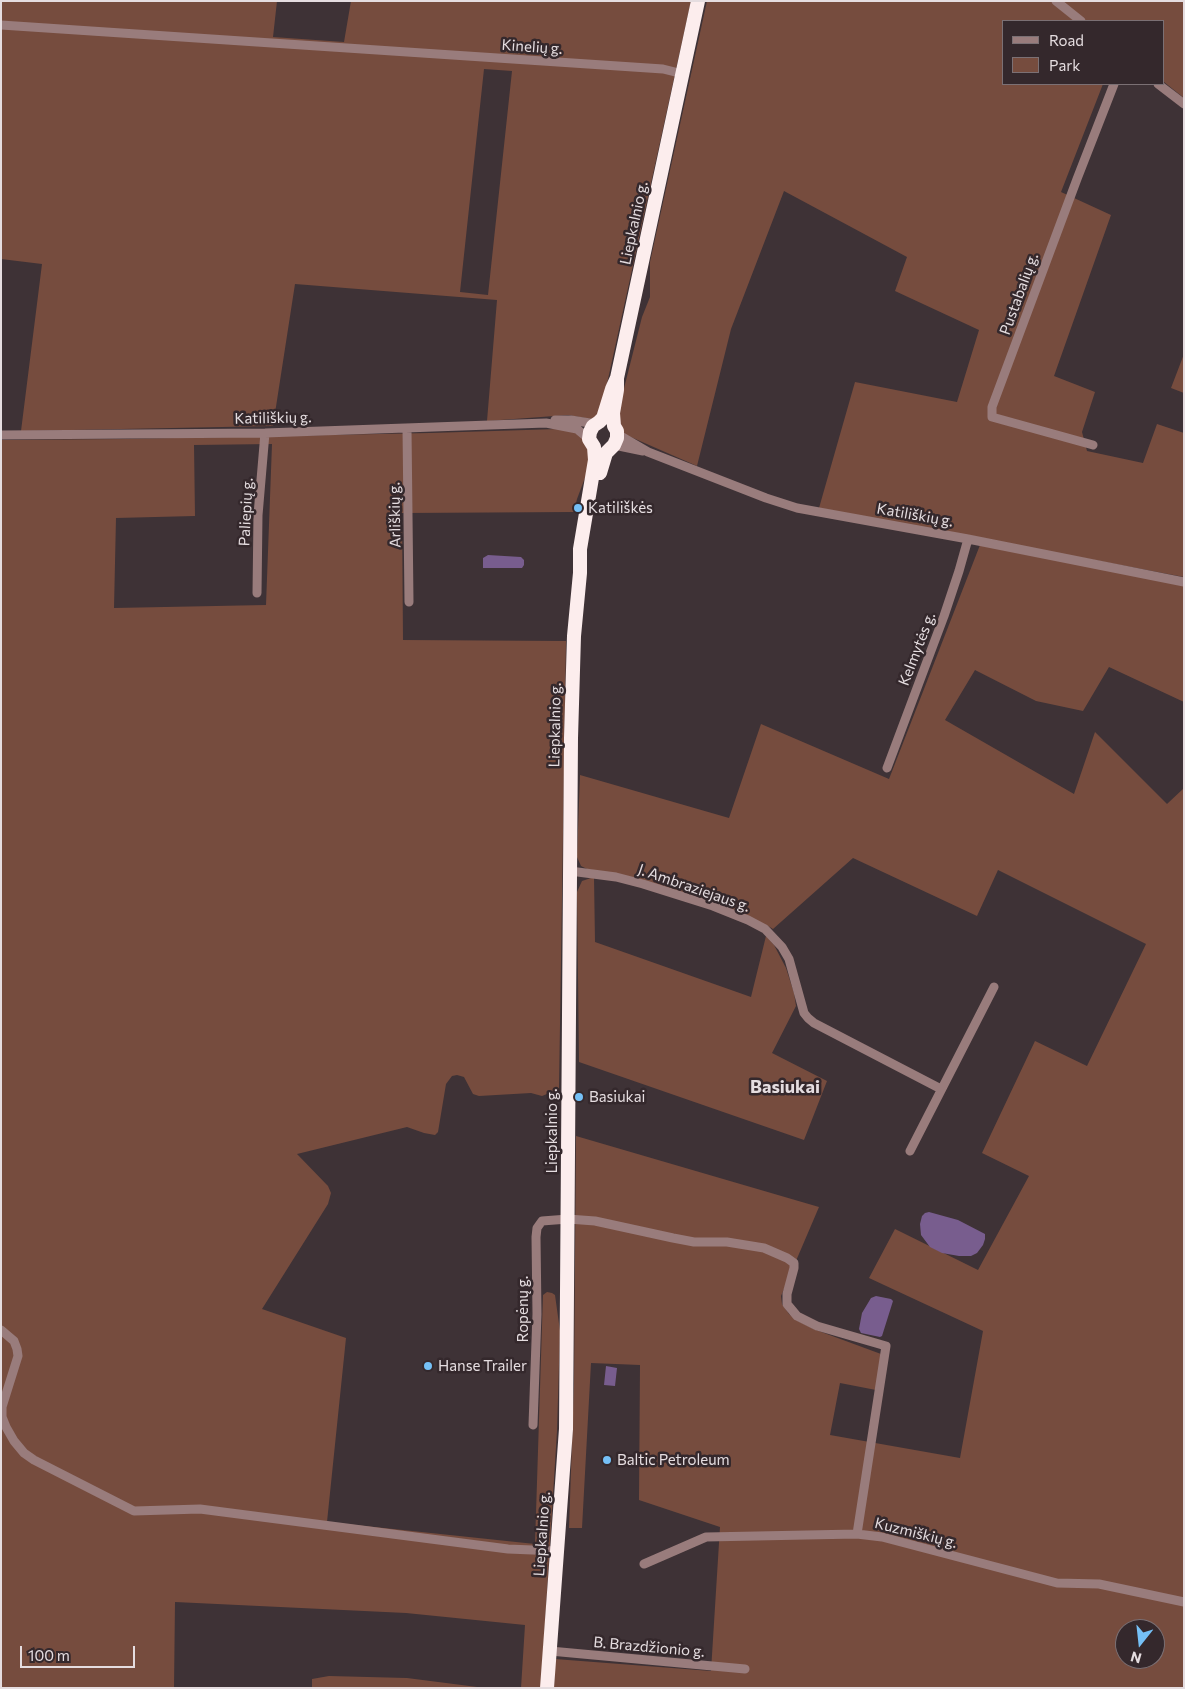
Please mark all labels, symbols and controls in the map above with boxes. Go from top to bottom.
legend [1002,20,1165,85]
text: Road [1049,31,1084,49]
street label: Kinelių g. [501,36,563,58]
text: Park [1049,56,1080,74]
street label: Liepkalnio g. [616,180,652,266]
street label: Pustabalių g. [996,251,1042,337]
street label: Katiliškių g. [234,408,312,428]
street label: Paliepių g. [235,477,257,547]
street label: Arliškių g. [385,482,405,548]
place label: Katiliškės [588,499,653,517]
street label: Katiliškių g. [875,499,955,531]
marker: Katiliškės [572,502,584,514]
street label: Kelmytės g. [895,610,939,688]
street label: Liepkalnio g. [545,682,565,768]
street label: J. Ambraziejaus g. [636,860,752,916]
district label: Basiukai [750,1076,820,1098]
place label: Basiukai [589,1088,645,1106]
street label: Liepkalnio g. [543,1089,561,1173]
marker: Basiukai [573,1091,585,1103]
street label: Ropėnų g. [514,1276,532,1342]
place label: Hanse Trailer [438,1357,527,1375]
marker: Hanse Trailer [422,1360,434,1372]
place label: Baltic Petroleum [617,1451,730,1469]
marker: Baltic Petroleum [601,1454,613,1466]
street label: Liepkalnio g. [530,1491,554,1577]
street label: Kuzmiškių g. [873,1514,959,1552]
north arrow [1115,1619,1165,1669]
street label: B. Brazdžionio g. [593,1633,705,1661]
scale bar [22,1636,138,1668]
text: 100 m [28,1646,70,1664]
text: N [1129,1648,1143,1668]

